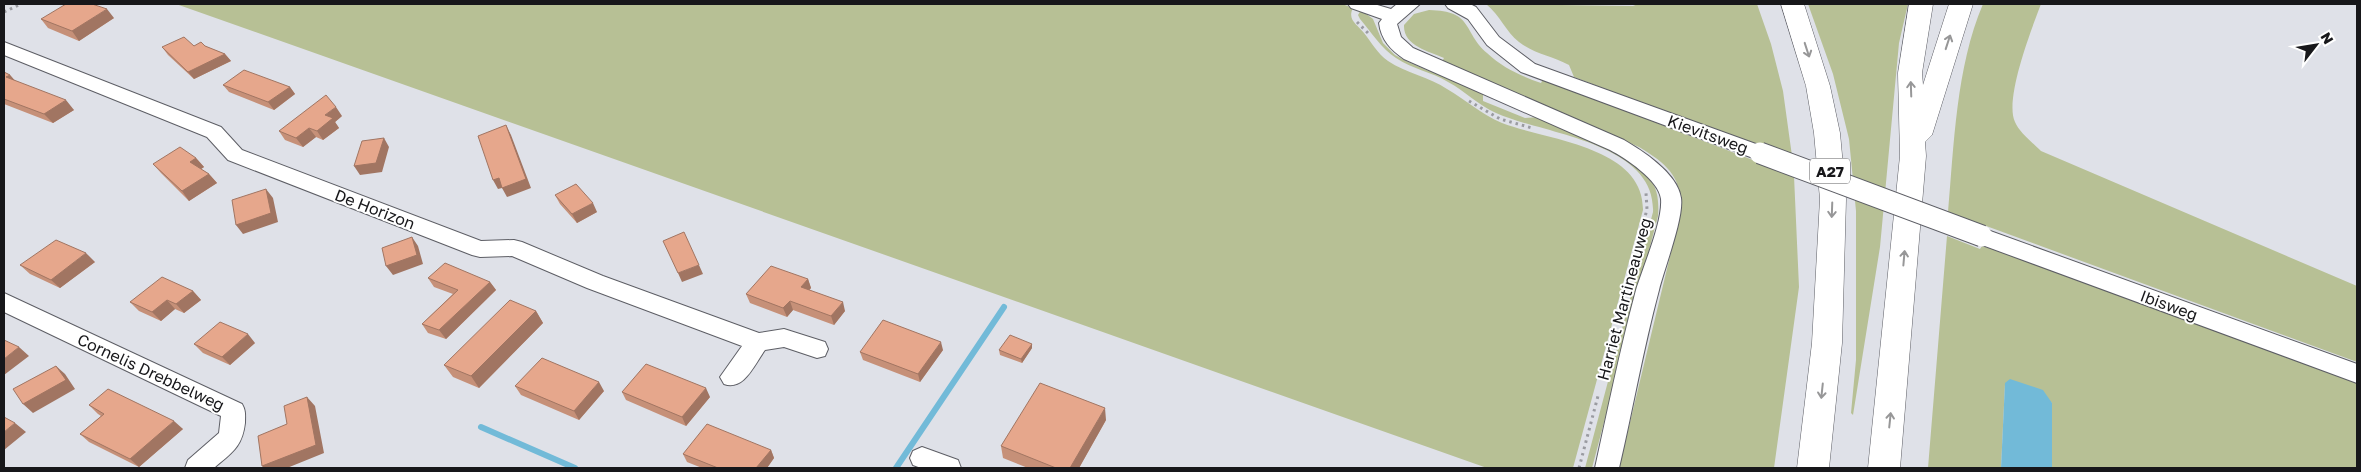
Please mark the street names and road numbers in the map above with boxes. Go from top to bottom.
street label: Kievitsweg [1665,110,1751,158]
road number: A27 [1810,158,1850,184]
street label: De Horizon [332,185,418,233]
street label: Harriet Martineauweg [1593,216,1655,382]
street label: Ibisweg [2138,285,2200,325]
street label: Cornelis Drebbelweg [74,329,228,415]

